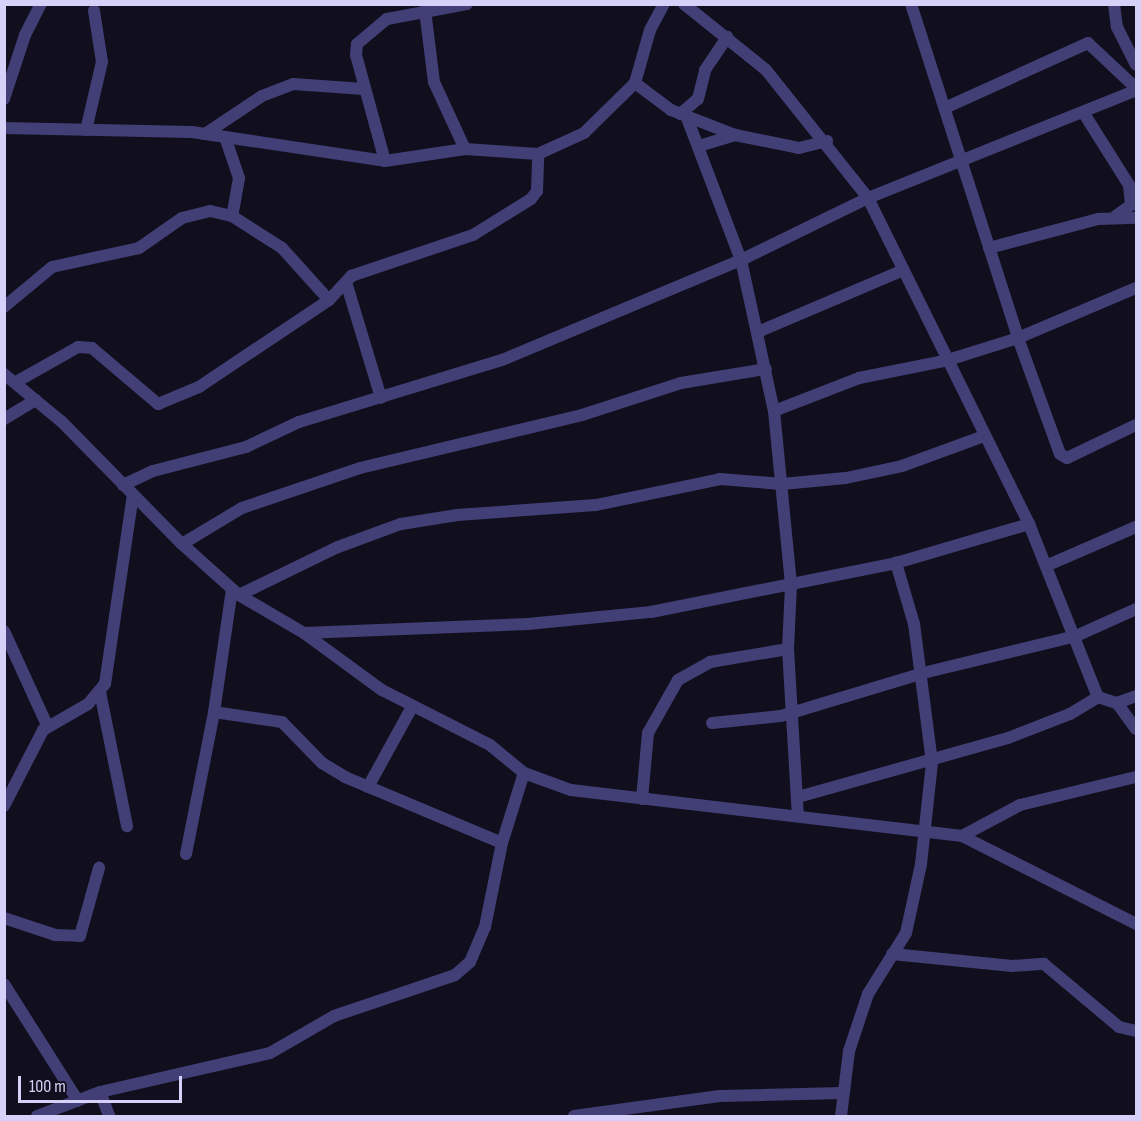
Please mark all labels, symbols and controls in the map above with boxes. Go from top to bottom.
scale bar [21,1064,184,1102]
text: 100 m [29,1076,66,1097]

